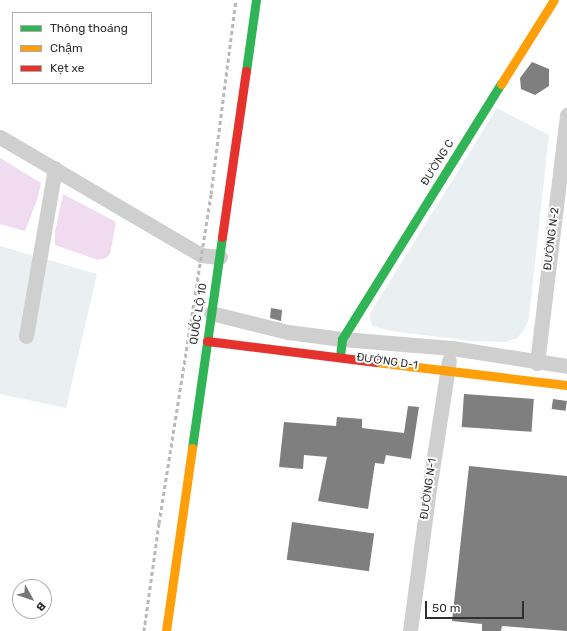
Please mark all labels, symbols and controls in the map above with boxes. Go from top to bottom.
legend [12,12,152,84]
text: Thông thoáng [50,21,128,35]
text: Chậm [50,41,83,55]
text: Kẹt xe [50,61,85,75]
street label: ĐƯỜNG C [419,138,457,188]
street label: ĐƯỜNG N-2 [542,207,562,271]
street label: QUỐC LỘ 10 [188,282,210,346]
street label: ĐƯỜNG D-1 [356,351,418,373]
street label: ĐƯỜNG N-1 [418,458,440,520]
north arrow [12,579,52,619]
scale bar [427,593,526,619]
text: B [33,599,48,614]
text: 50 m [432,601,460,615]

